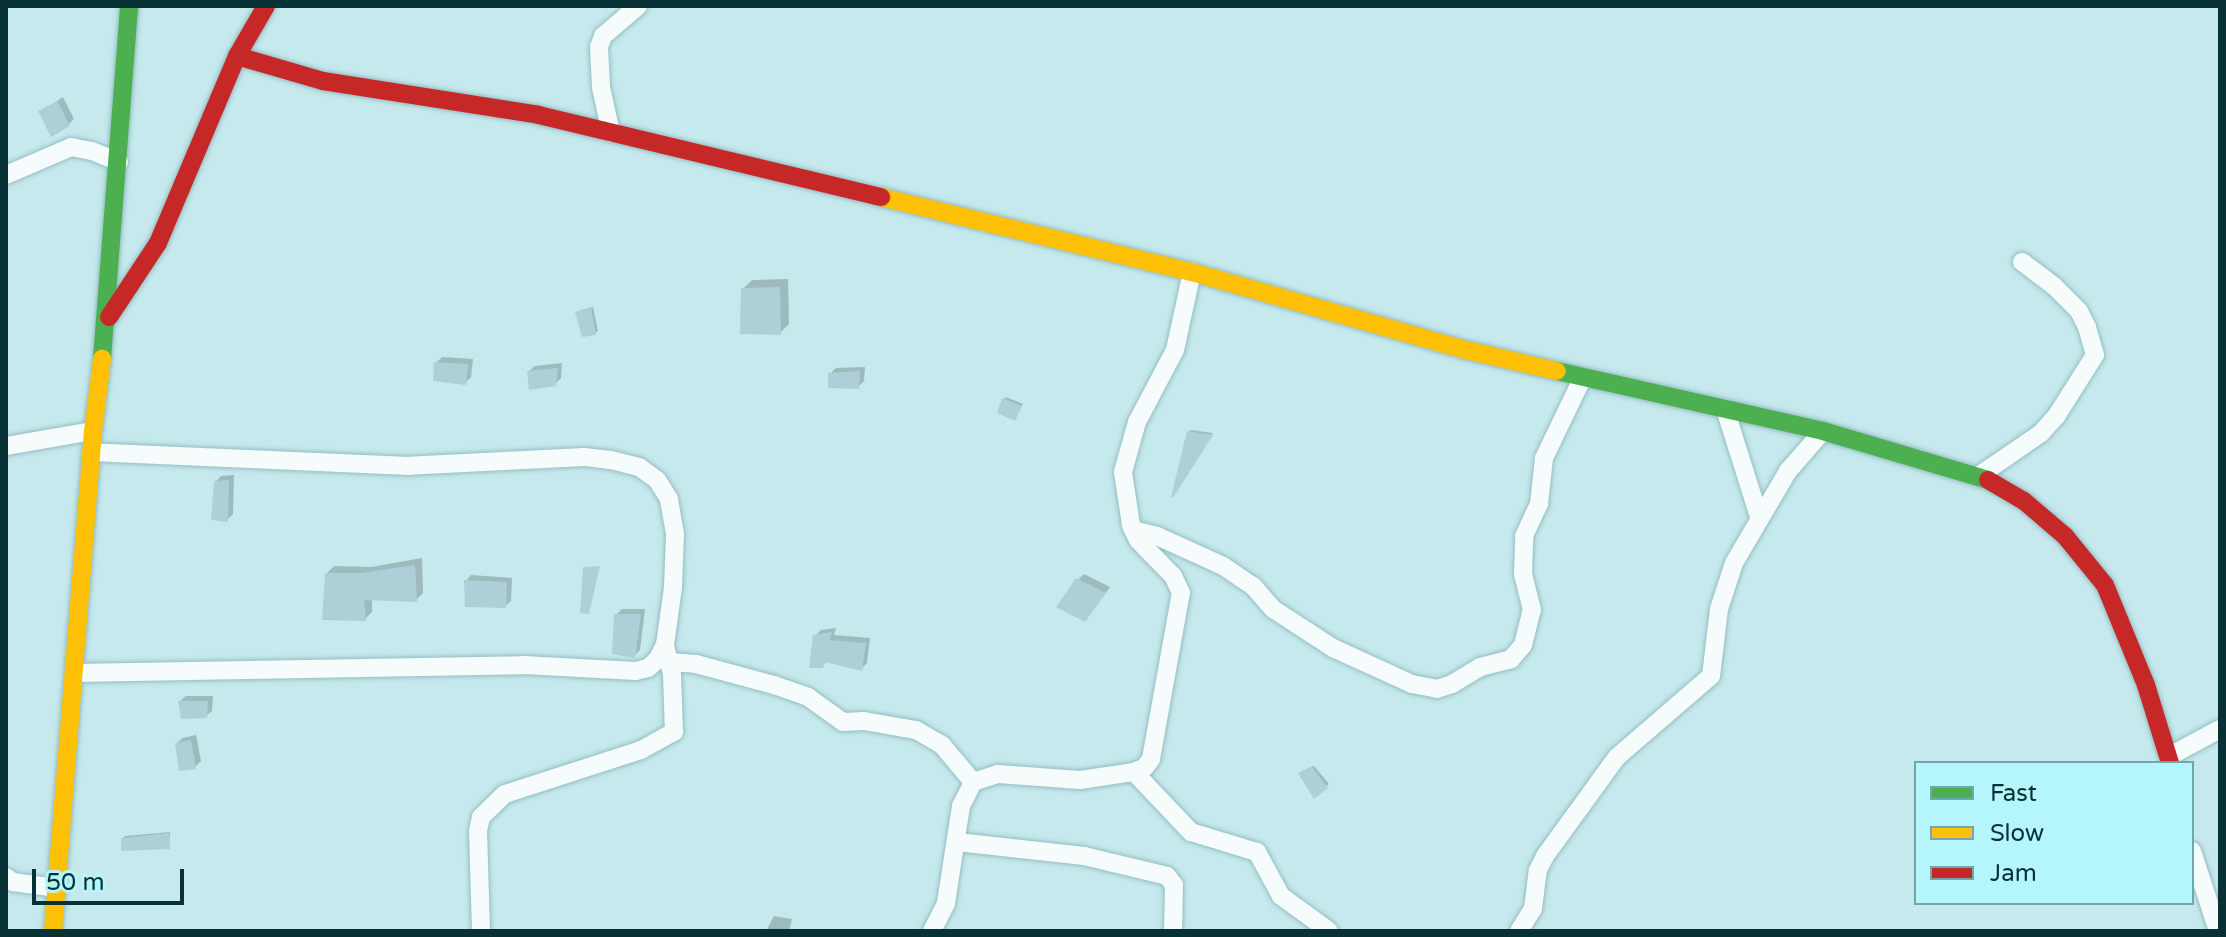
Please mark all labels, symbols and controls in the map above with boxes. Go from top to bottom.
legend [1914,761,2194,905]
text: Fast [1990,779,2037,808]
text: Slow [1990,819,2044,848]
scale bar [36,853,188,903]
text: Jam [1990,859,2037,888]
text: 50 m [46,868,104,897]

